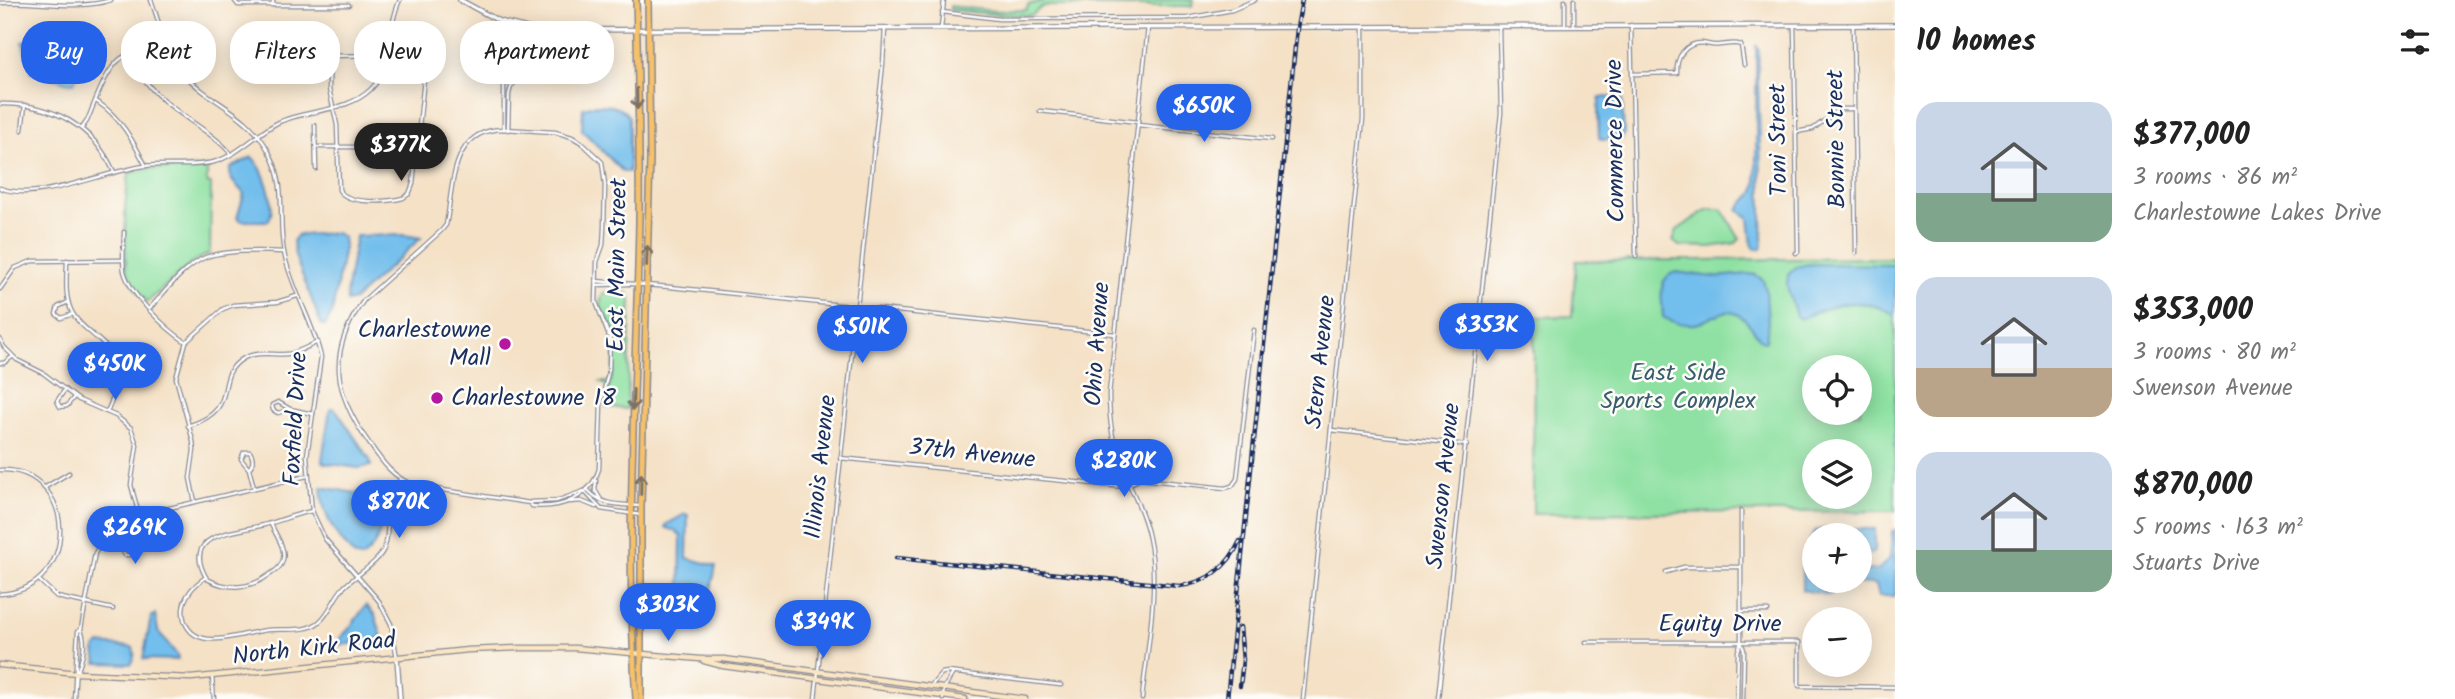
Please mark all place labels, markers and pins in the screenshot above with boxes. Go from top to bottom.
pin: $650K [1155,85,1253,144]
pin: $377K [352,124,450,183]
pin: $353K [1438,304,1536,363]
pin: $501K [813,306,911,365]
place label: Charlestowne Mall [358,311,491,378]
marker: Charlestowne Mall [497,336,513,352]
pin: $450K [66,342,164,402]
place label: Charlestowne 18 [451,379,616,418]
marker: Charlestowne 18 [429,390,445,406]
pin: $280K [1075,440,1173,499]
pin: $870K [350,480,448,540]
pin: $269K [86,506,184,566]
pin: $303K [619,584,717,643]
pin: $349K [774,600,872,660]

